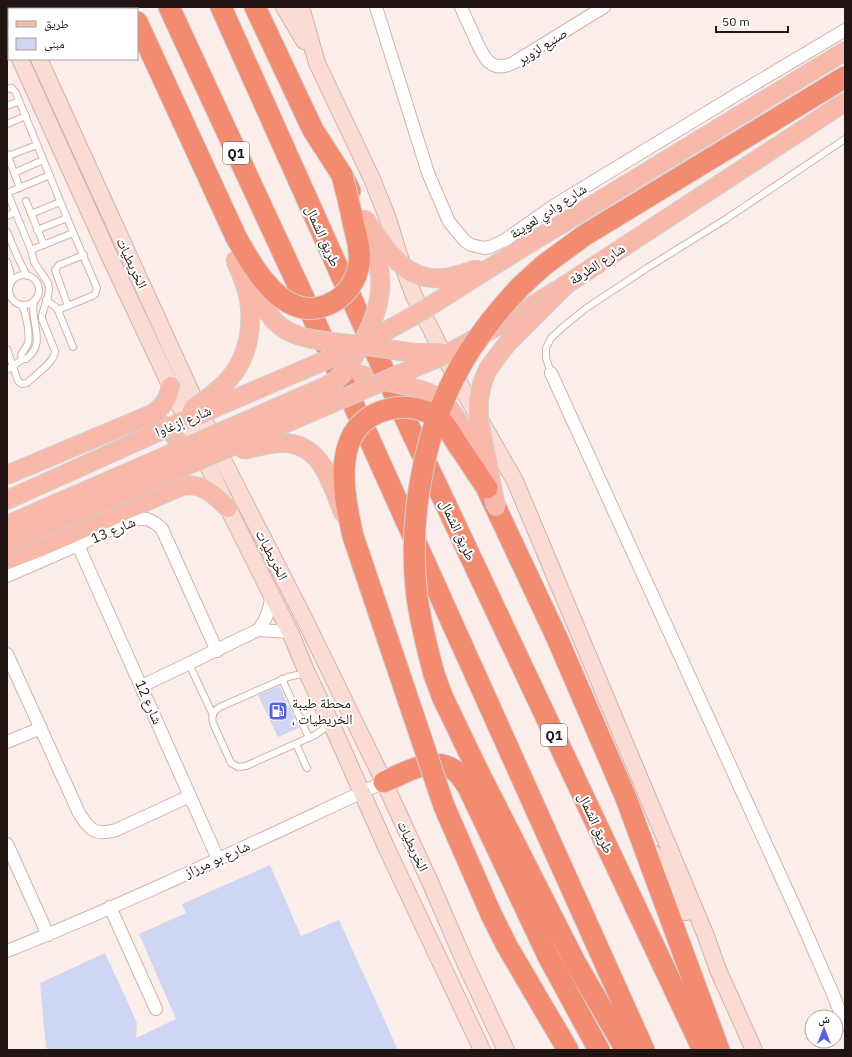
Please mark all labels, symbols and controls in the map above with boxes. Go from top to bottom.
legend [8,8,138,60]
scale bar [716,8,788,34]
text: 50 m [722,14,750,29]
text: طريق [44,16,69,31]
street label: صنيع لزوير [513,24,571,70]
text: مبنى [44,36,65,51]
road number: Q1 [223,142,249,164]
street label: شارع وادي لعوينة [506,179,591,245]
street label: طريق الشمال [301,203,344,270]
street label: الخريطيات [112,235,152,291]
street label: شارع الطرفة [566,239,629,290]
street label: شارع إزغاوا [152,401,214,442]
street label: طريق الشمال [435,497,480,564]
street label: شارع 13 [88,513,138,548]
street label: الخريطيات [252,527,292,583]
street label: شارع 12 [130,677,167,727]
place label: محطة طيبة ، الخريطيات [292,694,353,728]
fuel station icon: محطة طيبة ، الخريطيات [267,700,289,722]
road number: Q1 [541,724,567,746]
street label: طريق الشمال [573,790,618,857]
street label: الخريطيات [393,818,433,874]
street label: شارع بو مرزاز [181,837,253,883]
north arrow [804,1009,844,1049]
text: ش [818,1012,830,1027]

